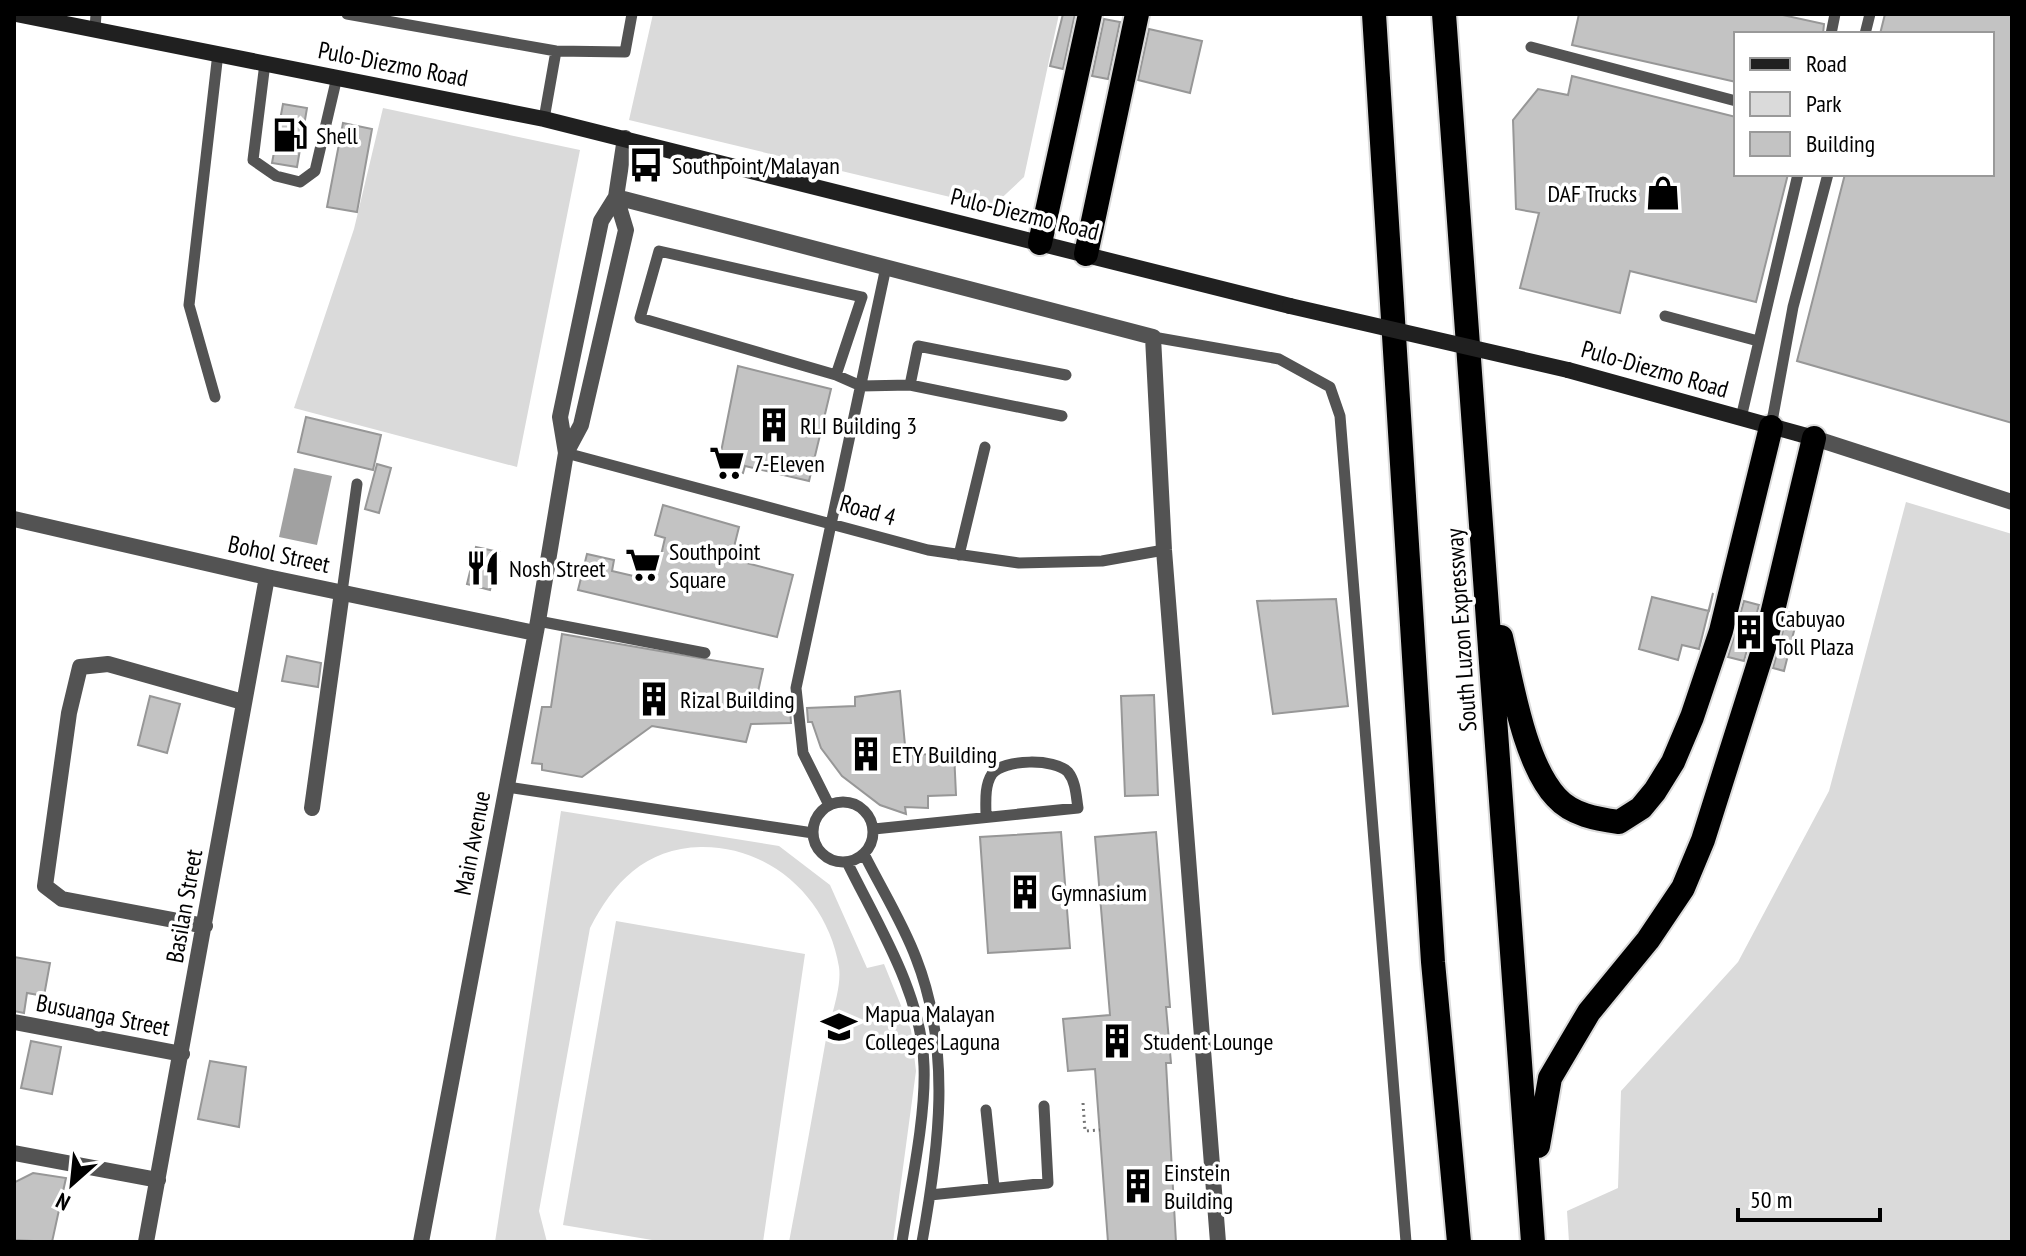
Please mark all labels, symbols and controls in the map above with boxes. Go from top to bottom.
legend [1734,32,1994,176]
street label: Pulo-Diezmo Road [316,34,470,94]
text: Road [1806,48,1847,79]
text: Park [1806,88,1842,119]
fuel station icon: Shell [271,116,309,154]
place label: Shell [316,120,358,151]
text: Building [1806,128,1875,159]
bus stop icon: Southpoint/Malayan [627,146,665,184]
place label: Southpoint/Malayan [672,150,840,181]
shop icon: DAF Trucks [1644,174,1682,212]
place label: DAF Trucks [1548,178,1637,209]
street label: Pulo-Diezmo Road [948,181,1102,247]
street label: Pulo-Diezmo Road [1578,333,1732,405]
building icon: RLI Building 3 [755,406,793,444]
place label: RLI Building 3 [800,410,917,441]
supermarket icon: 7-Eleven [708,444,746,482]
place label: 7-Eleven [753,448,825,479]
street label: Road 4 [836,487,900,533]
street label: South Luzon Expressway [1438,527,1484,733]
street label: Bohol Street [225,528,333,580]
place label: Southpoint Square [669,536,761,595]
supermarket icon: Southpoint Square [624,546,662,584]
restaurant icon: Nosh Street [464,549,502,587]
place label: Nosh Street [509,553,606,584]
place label: Cabuyao Toll Plaza [1775,603,1854,662]
building icon: Cabuyao Toll Plaza [1730,613,1768,651]
building icon: Rizal Building [635,680,673,718]
place label: Rizal Building [680,684,795,715]
building icon: ETY Building [847,735,885,773]
place label: ETY Building [892,739,997,770]
street label: Main Avenue [447,788,497,898]
street label: Basilan Street [159,846,209,965]
building icon: Gymnasium [1006,873,1044,911]
place label: Gymnasium [1051,877,1147,908]
street label: Busuanga Street [34,987,173,1043]
place label: Mapua Malayan Colleges Laguna [865,998,1000,1057]
school or university icon: Mapua Malayan Colleges Laguna [820,1008,858,1046]
building icon: Student Lounge [1098,1022,1136,1060]
place label: Student Lounge [1143,1026,1273,1057]
north arrow [32,1144,112,1224]
place label: Einstein Building [1164,1157,1233,1216]
building icon: Einstein Building [1119,1167,1157,1205]
scale bar [1738,1172,1880,1222]
text: 50 m [1750,1184,1792,1215]
text: N [51,1187,75,1217]

